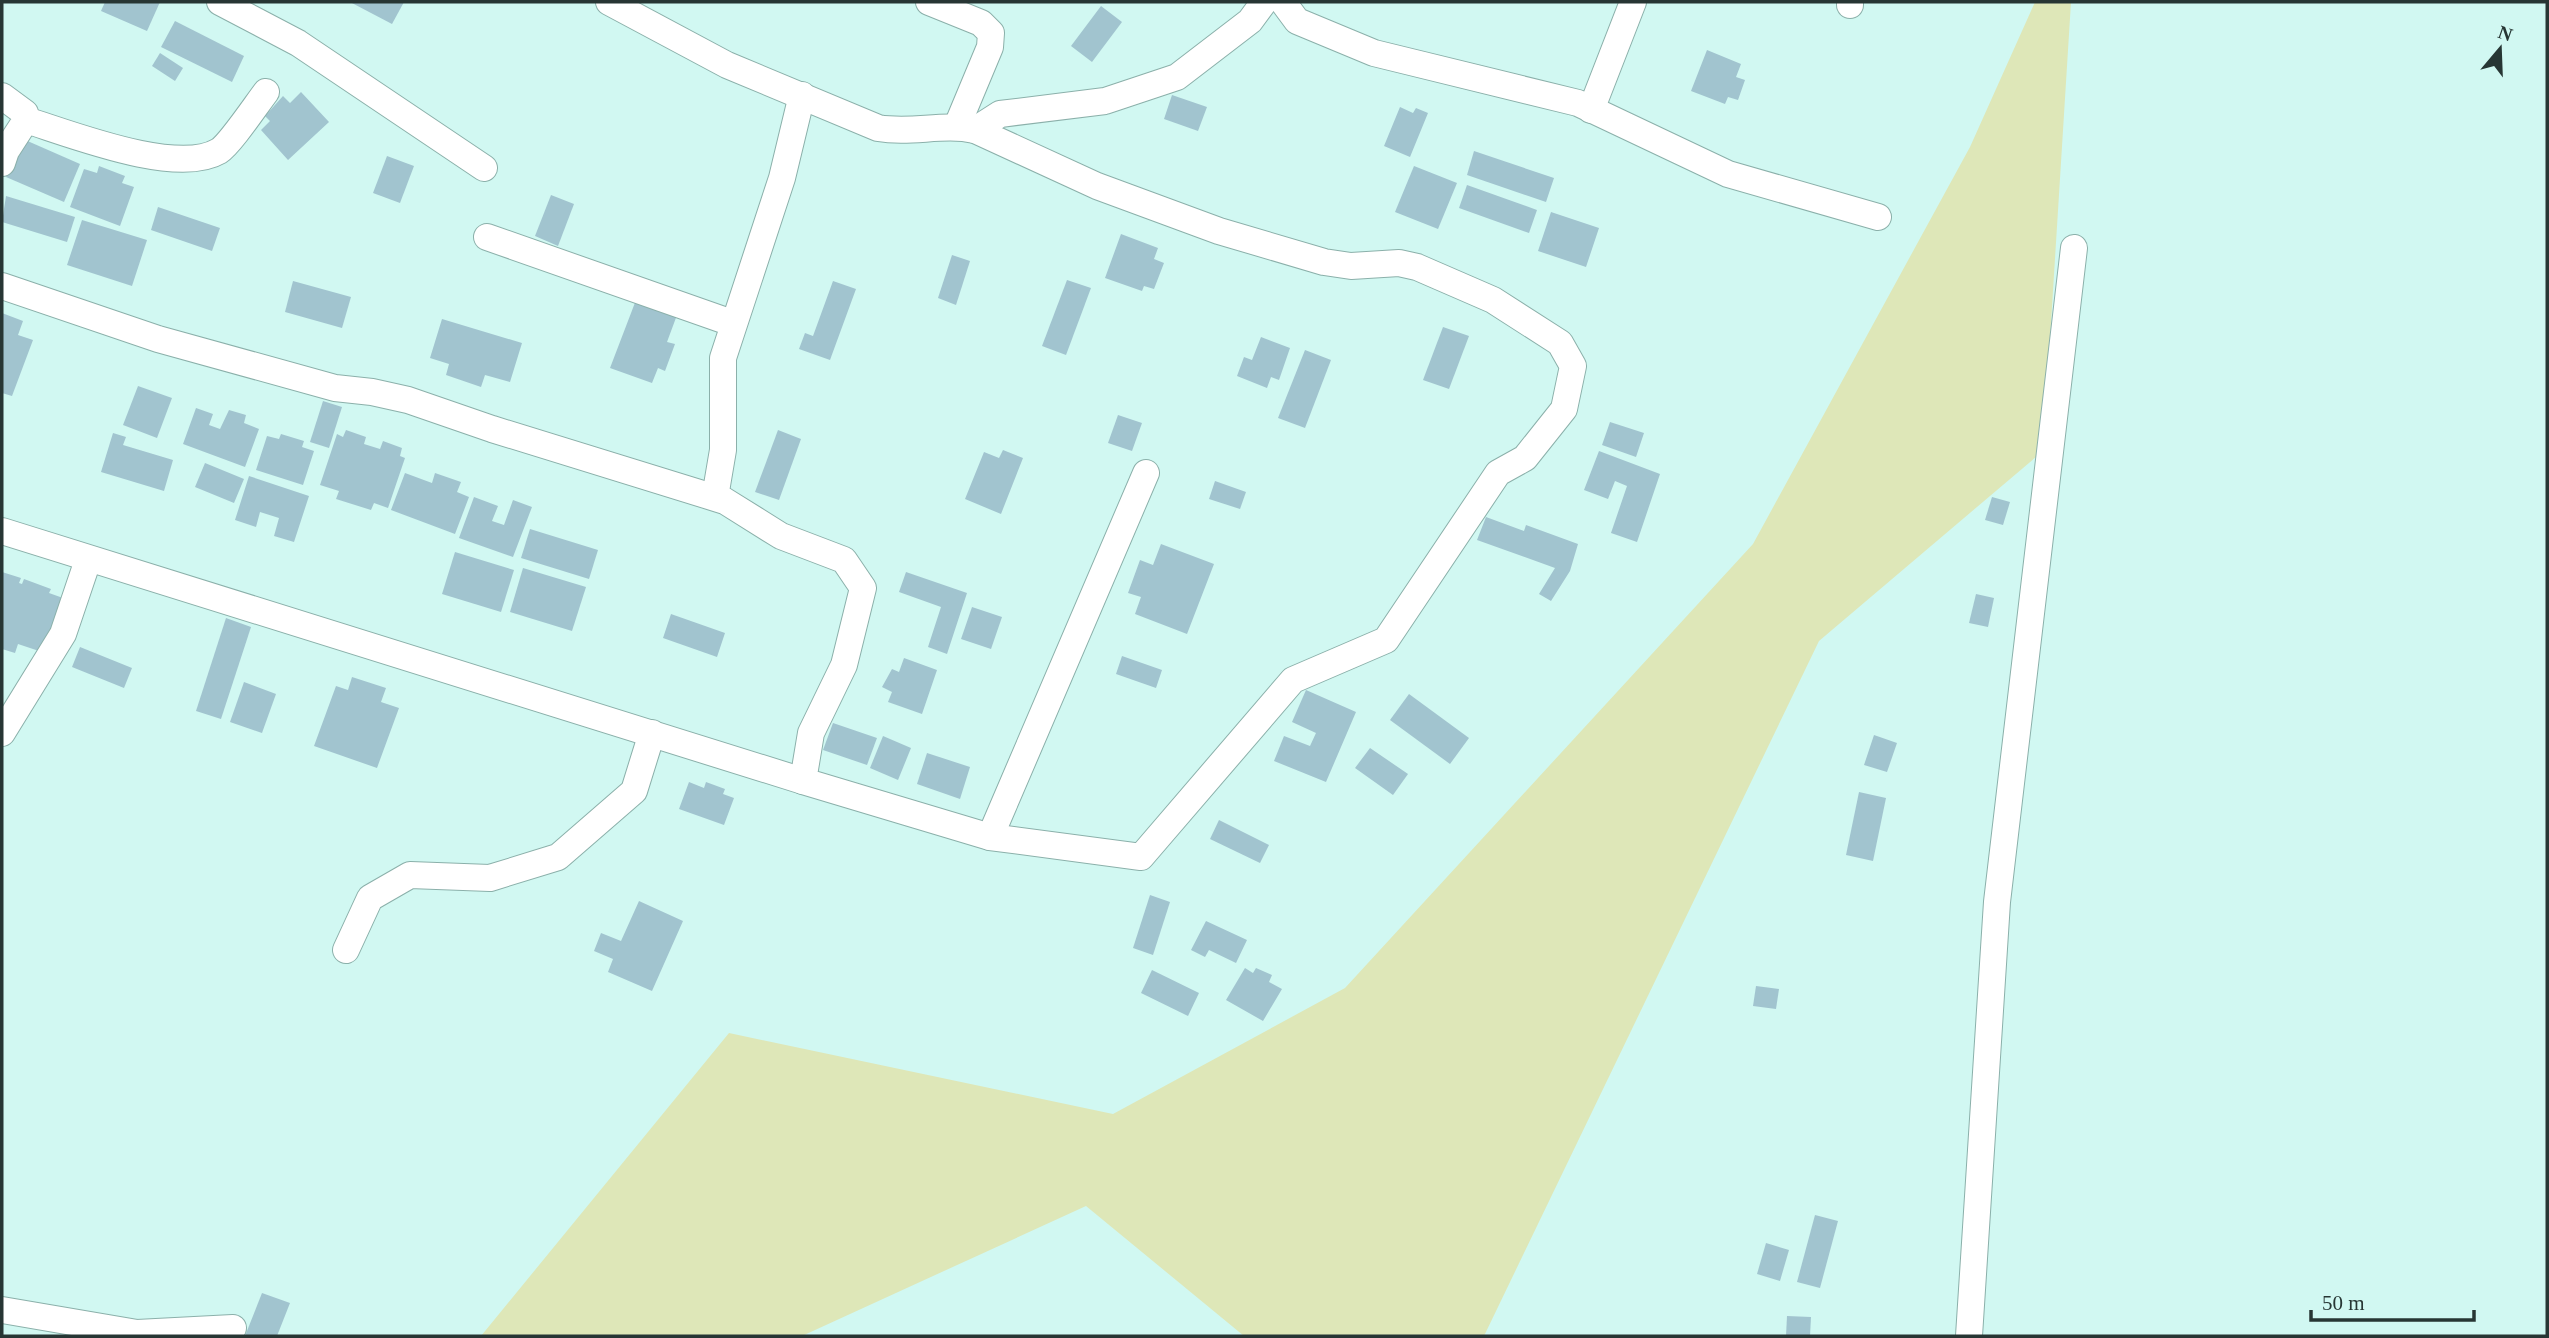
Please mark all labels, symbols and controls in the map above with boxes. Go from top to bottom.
north arrow [2465,14,2535,84]
text: N [2495,21,2516,46]
scale bar [2311,1278,2474,1322]
text: 50 m [2322,1291,2365,1315]

